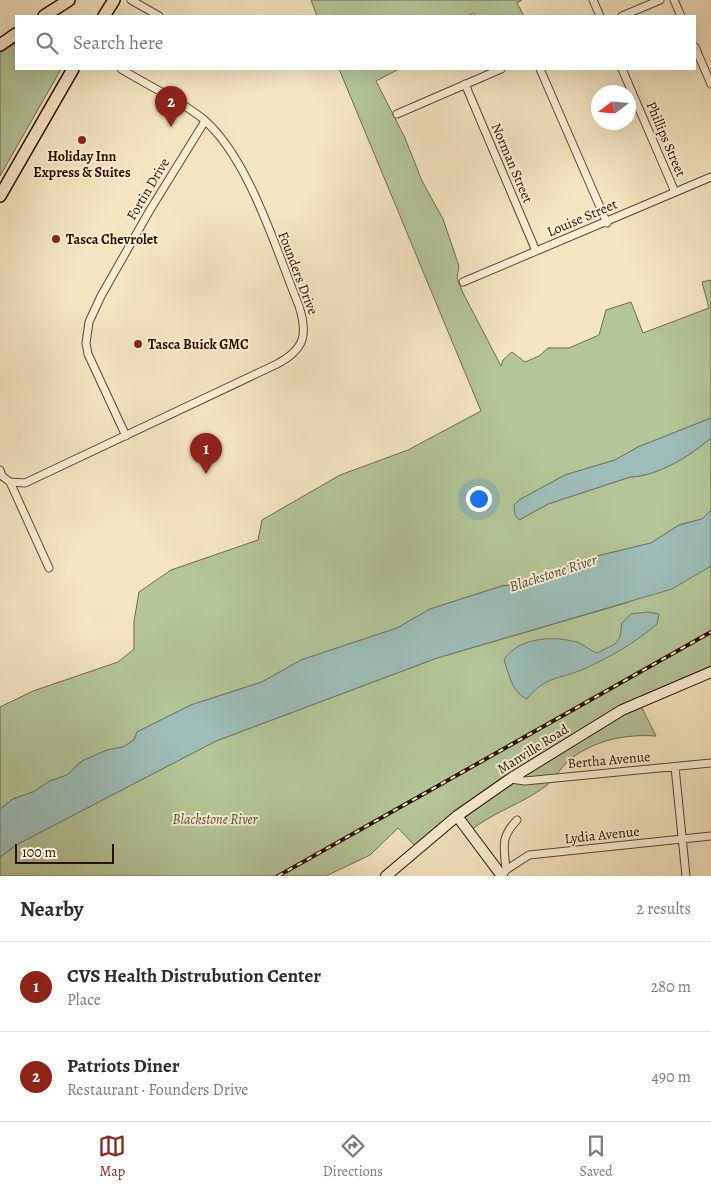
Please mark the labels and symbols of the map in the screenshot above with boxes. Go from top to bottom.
north arrow [591,85,636,130]
pin: 2 [155,86,187,127]
street label: Phillips Street [642,98,691,180]
street label: Norman Street [487,120,538,206]
marker: Holiday Inn Express & Suites [76,134,88,146]
place label: Holiday Inn Express & Suites [33,147,131,182]
street label: Fortin Drive [122,154,174,224]
street label: Louise Street [544,195,620,241]
street label: Founders Drive [273,229,323,317]
place label: Tasca Chevrolet [66,230,158,249]
marker: Tasca Chevrolet [50,233,62,245]
place label: Tasca Buick GMC [148,335,249,354]
marker: Tasca Buick GMC [132,338,144,350]
pin: 1 [190,433,222,474]
your location [466,486,492,512]
water label: Blackstone River [507,549,600,597]
street label: Manville Road [494,719,573,778]
street label: Bertha Avenue [567,747,651,773]
park label: Blackstone River [173,810,259,829]
street label: Lydia Avenue [564,822,640,848]
scale bar [15,841,114,864]

